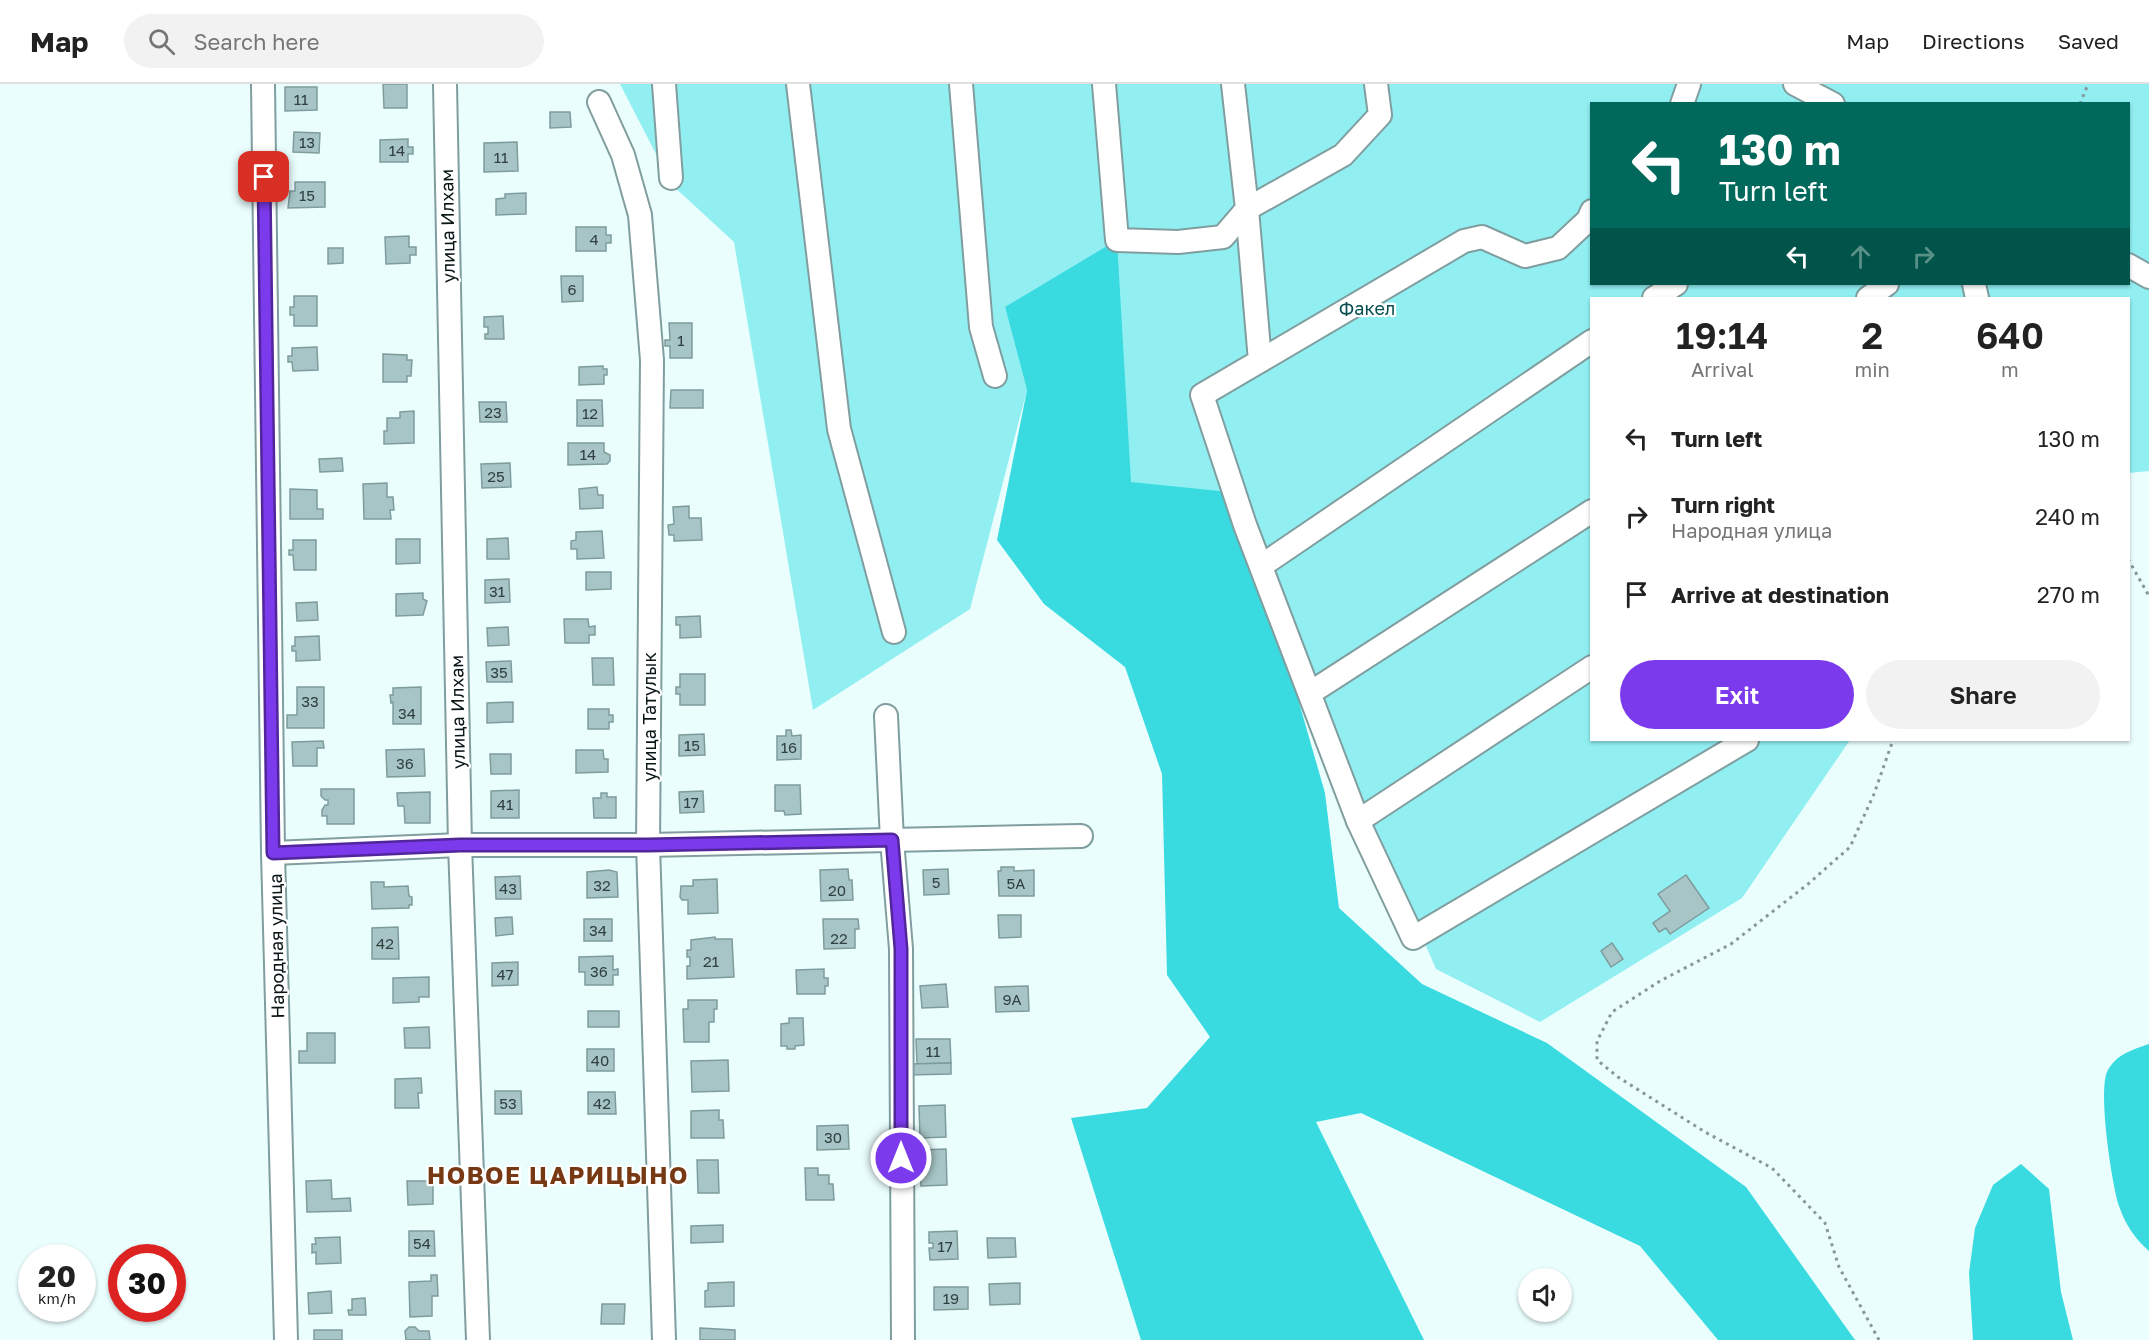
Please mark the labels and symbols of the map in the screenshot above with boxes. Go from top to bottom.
house number: 11 [294,90,308,108]
house number: 13 [299,133,315,151]
house number: 14 [389,141,405,159]
house number: 11 [494,148,508,166]
pin [238,151,289,202]
street label: улица Илхам [435,169,459,283]
house number: 15 [299,186,315,204]
house number: 4 [589,230,599,248]
house number: 6 [567,280,577,298]
park label: Факел [1339,297,1395,319]
house number: 1 [677,331,685,349]
house number: 23 [484,403,502,421]
house number: 12 [582,404,598,422]
house number: 14 [580,445,596,463]
house number: 25 [487,467,505,485]
house number: 31 [489,582,505,600]
street label: улица Татулык [638,652,660,782]
street label: улица Илхам [445,655,469,769]
house number: 35 [490,663,508,681]
house number: 33 [301,692,319,710]
house number: 34 [398,704,416,722]
house number: 15 [684,736,700,754]
house number: 16 [781,738,797,756]
house number: 36 [396,754,414,772]
house number: 17 [683,793,699,811]
house number: 41 [497,795,513,813]
street label: Народная улица [264,873,288,1019]
house number: 5 [932,873,940,891]
house number: 5А [1007,874,1025,892]
house number: 32 [593,876,611,894]
house number: 43 [499,879,517,897]
house number: 20 [828,881,846,899]
house number: 34 [589,921,607,939]
house number: 22 [830,929,848,947]
house number: 42 [376,934,394,952]
house number: 21 [703,952,719,970]
house number: 36 [590,962,608,980]
house number: 47 [496,965,514,983]
house number: 9А [1002,990,1022,1008]
house number: 11 [926,1042,940,1060]
house number: 40 [591,1051,609,1069]
house number: 53 [499,1094,517,1112]
house number: 42 [593,1094,611,1112]
position arrow [869,1126,933,1190]
house number: 30 [824,1128,842,1146]
district label: НОВОЕ ЦАРИЦЫНО [427,1160,689,1189]
house number: 54 [413,1234,431,1252]
house number: 17 [937,1237,953,1255]
speed limit sign: 30 [108,1244,186,1322]
house number: 19 [943,1289,959,1307]

